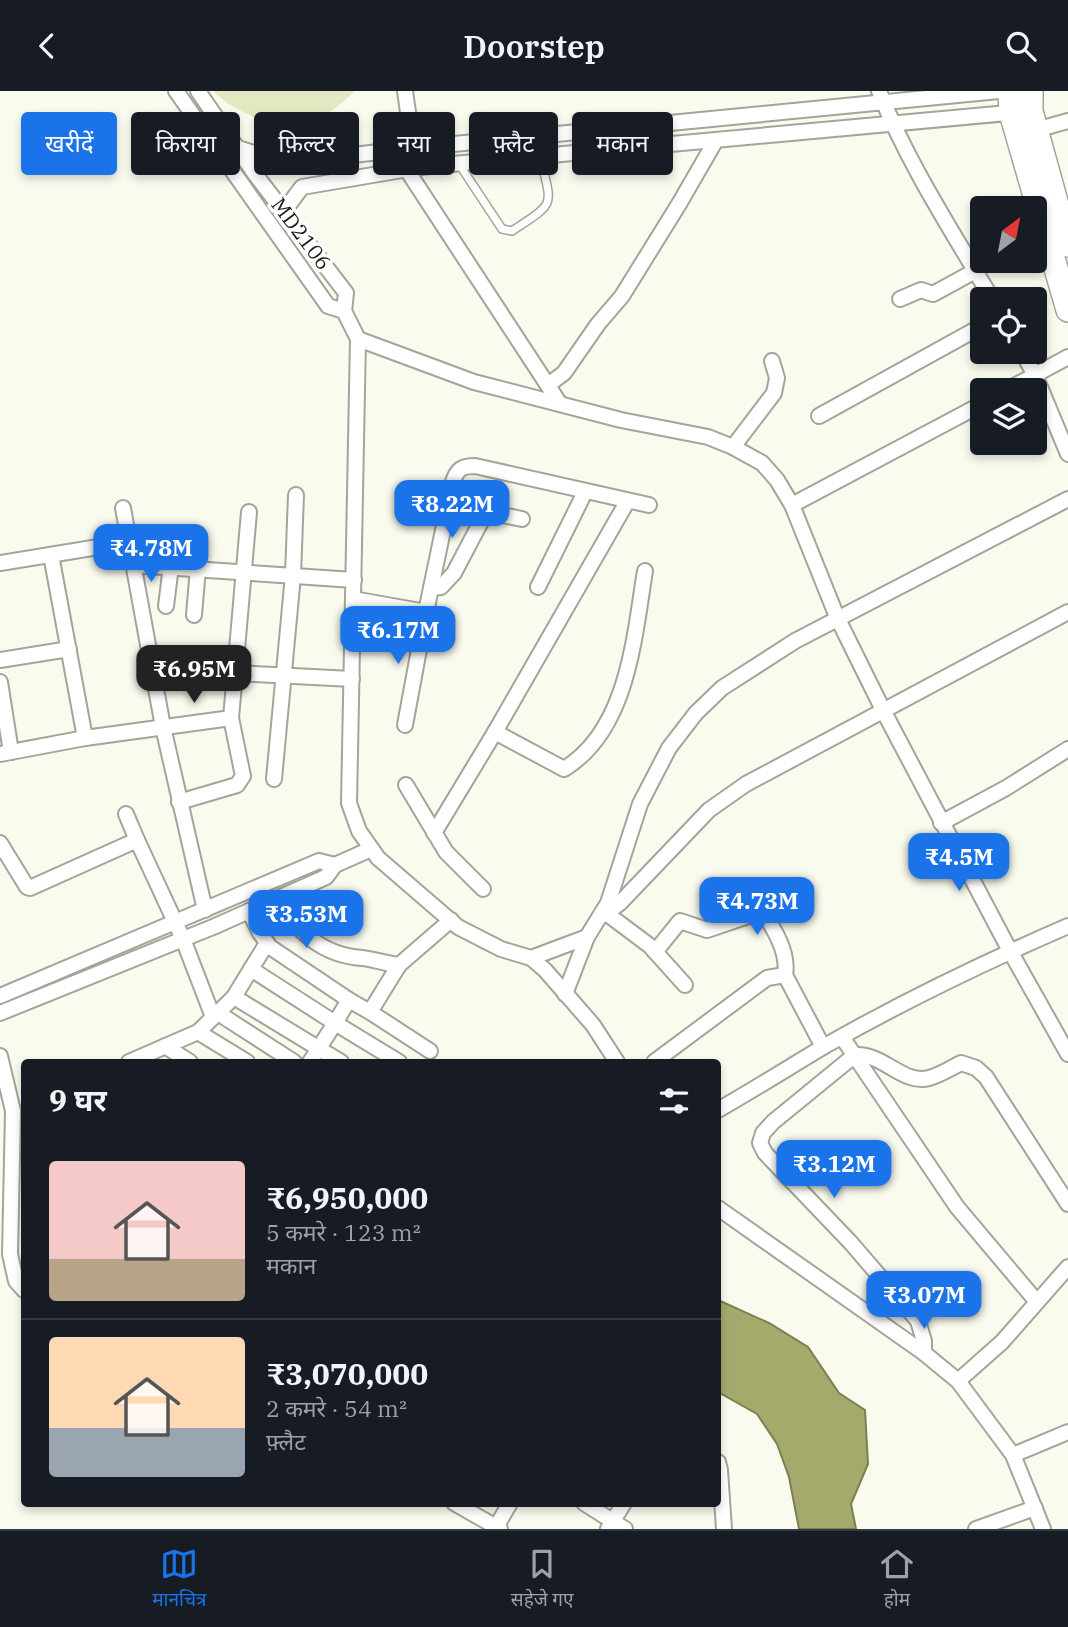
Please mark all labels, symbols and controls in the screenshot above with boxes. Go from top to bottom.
text: Doorstep [463,25,605,67]
icon: back [28,27,66,65]
icon: search [1002,27,1040,65]
chip: खरीदें [21,112,117,175]
chip: किराया [131,112,240,175]
chip: फ़िल्टर [254,112,359,175]
chip: नया [373,112,455,175]
chip: फ़्लैट [469,112,558,175]
chip: मकान [572,112,673,175]
street label: MD2106 [265,192,338,275]
north arrow [970,196,1046,273]
map controls [970,196,1047,455]
button: locate [970,287,1047,364]
button: layers [970,378,1047,455]
pin: ₹8.22M [395,481,509,540]
text: ₹8.22M [410,488,494,518]
pin: ₹4.78M [94,525,208,584]
text: ₹4.78M [109,532,193,562]
pin: ₹6.17M [341,607,455,666]
text: ₹6.17M [356,614,440,644]
pin: ₹6.95M [137,645,251,705]
text: ₹6.95M [152,653,236,683]
pin: ₹4.5M [910,833,1008,893]
text: ₹4.5M [924,841,994,871]
pin: ₹4.73M [700,877,814,937]
text: ₹4.73M [715,885,799,915]
pin: ₹3.53M [249,891,363,950]
text: ₹3.53M [264,898,348,928]
text: 9 घर [49,1080,107,1119]
icon: filters [655,1082,693,1120]
pin: ₹3.12M [777,1141,891,1200]
text: ₹3.12M [792,1148,876,1178]
text: ₹6,950,000 [266,1178,428,1217]
icon: home [105,1189,189,1273]
text: 5 कमरे · 123 m² [266,1217,421,1247]
text: मकान [266,1250,316,1280]
pin: ₹3.07M [867,1271,981,1331]
text: ₹3.07M [882,1279,966,1309]
text: ₹3,070,000 [266,1354,428,1393]
icon: home [105,1365,189,1449]
text: 2 कमरे · 54 m² [266,1393,407,1423]
text: फ़्लैट [266,1426,306,1456]
tab: मानचित्र [152,1545,206,1614]
tab: सहेजे गए [511,1545,573,1614]
tab: होम [878,1545,916,1614]

